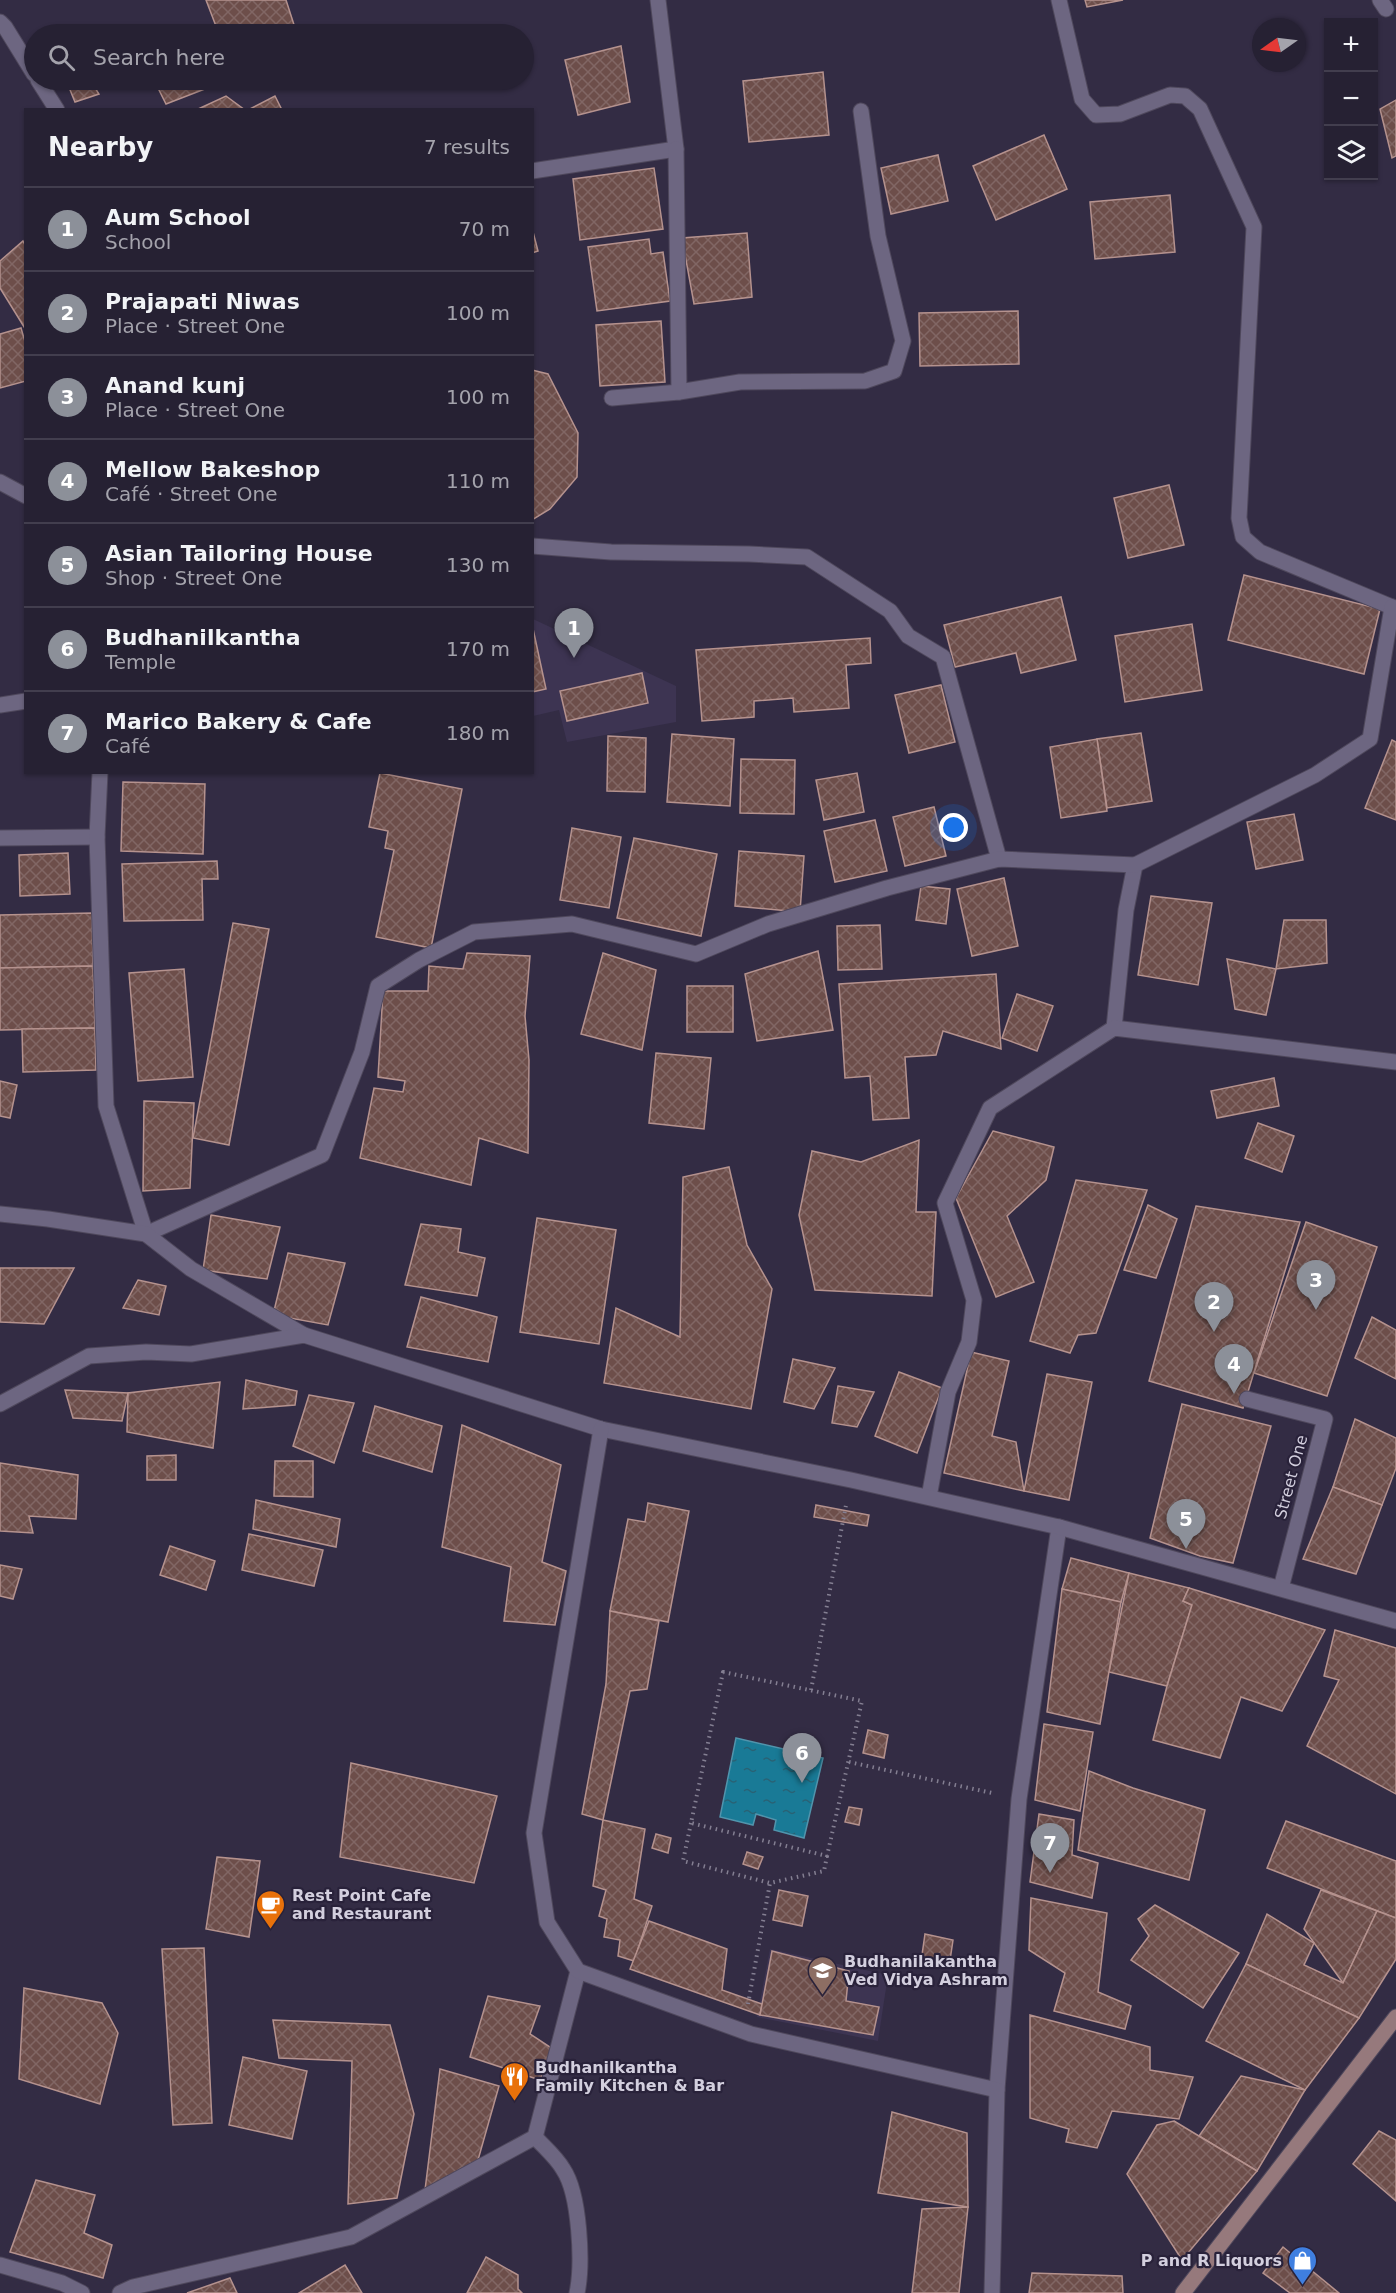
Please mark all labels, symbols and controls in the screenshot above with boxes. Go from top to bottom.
north arrow [1252,18,1306,72]
map controls [1324,18,1378,180]
button: + [1324,18,1378,72]
search box [24,24,534,90]
icon: search [45,41,78,74]
text: Search here [93,45,225,70]
button: − [1324,72,1378,126]
button: layers [1324,126,1378,180]
text: Nearby [48,132,153,162]
text: 7 results [424,135,510,159]
text: Aum School [105,205,251,230]
text: 1 [61,217,74,241]
text: 70 m [459,217,510,241]
text: School [105,230,171,254]
text: Prajapati Niwas [105,289,300,314]
text: 2 [61,301,74,325]
text: 100 m [446,301,510,325]
text: Place · Street One [105,314,285,338]
text: Anand kunj [105,373,245,398]
text: 3 [61,385,74,409]
text: 100 m [446,385,510,409]
text: Place · Street One [105,398,285,422]
text: Mellow Bakeshop [105,457,320,482]
text: 4 [61,469,74,493]
text: 110 m [446,469,510,493]
text: Café · Street One [105,482,278,506]
text: Asian Tailoring House [105,541,373,566]
text: 5 [61,553,74,577]
text: 130 m [446,553,510,577]
text: Shop · Street One [105,566,282,590]
pin: 1 [554,608,594,658]
text: Budhanilkantha [105,625,301,650]
text: 6 [61,637,74,661]
text: 170 m [446,637,510,661]
text: Temple [105,650,176,674]
text: Marico Bakery & Cafe [105,709,372,734]
text: 7 [61,721,74,745]
text: 180 m [446,721,510,745]
text: Café [105,734,151,758]
your location [939,813,968,842]
pin: 3 [1296,1260,1336,1310]
pin: 2 [1194,1282,1234,1332]
pin: 4 [1214,1344,1254,1394]
street label: Street One [1271,1433,1311,1521]
pin: 5 [1166,1500,1206,1549]
pin: 6 [782,1734,822,1783]
pin: 7 [1030,1824,1070,1873]
place label: Rest Point Cafe and Restaurant [292,1886,432,1923]
cafe icon: Rest Point Cafe and Restaurant [255,1888,287,1930]
place label: Budhanilakantha Ved Vidya Ashram [844,1952,1008,1989]
school or university icon: Budhanilakantha Ved Vidya Ashram [807,1954,839,1996]
place label: Budhanilkantha Family Kitchen & Bar [535,2058,724,2095]
restaurant icon: Budhanilkantha Family Kitchen & Bar [498,2060,530,2102]
shop icon: P and R Liquors [1287,2244,1319,2286]
place label: P and R Liquors [1141,2251,1282,2270]

